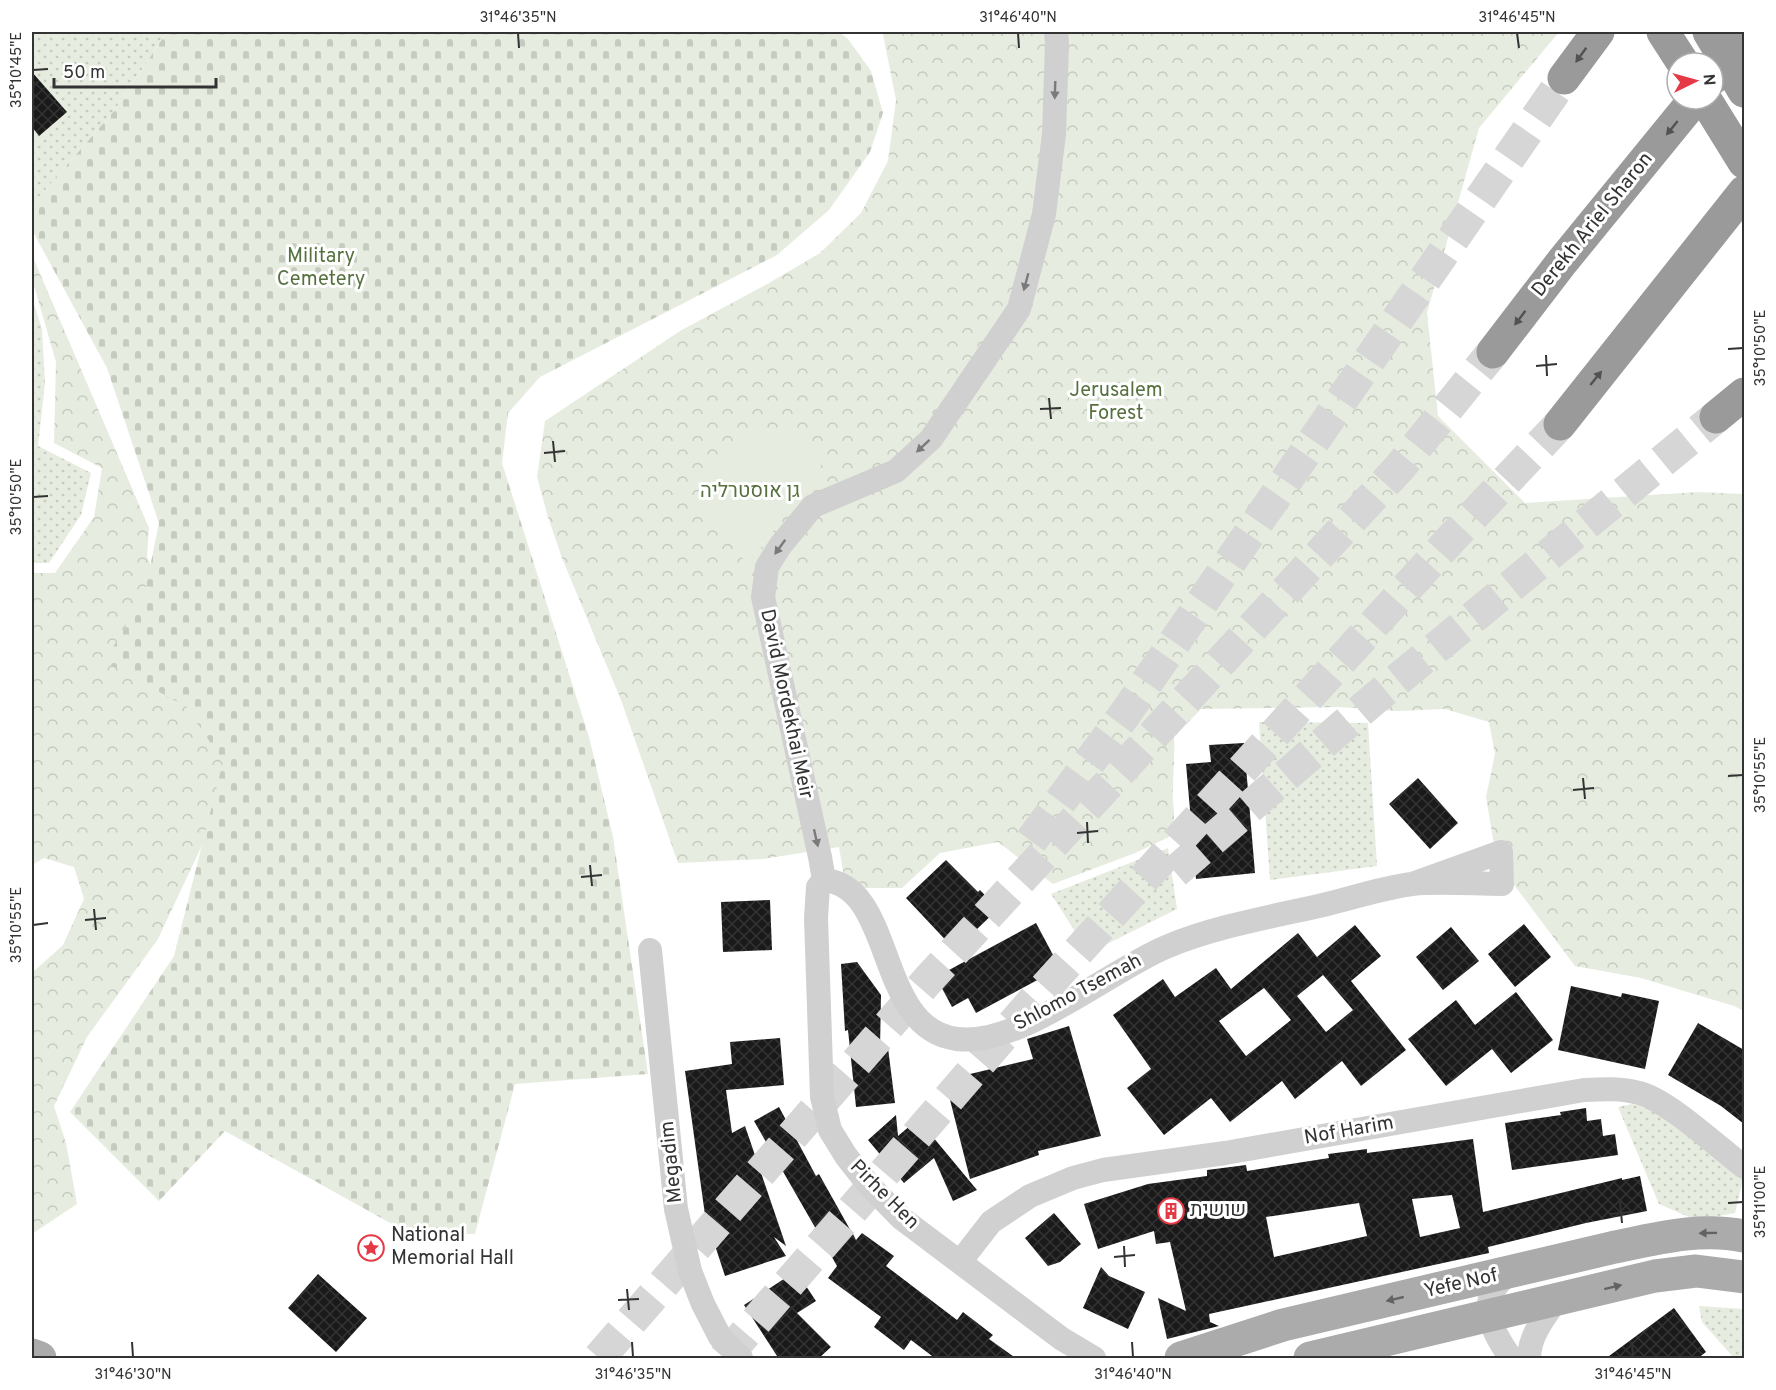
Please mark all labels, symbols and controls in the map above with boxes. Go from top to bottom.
text: 31°46'35"N [479,9,557,28]
text: 31°46'40"N [979,9,1057,28]
text: 31°46'45"N [1478,9,1556,28]
text: 35°10'45"E [8,32,27,108]
one-way arrow [1575,46,1587,62]
scale bar [54,51,216,89]
north arrow [1665,51,1725,111]
text: 50 m [63,62,105,85]
text: N [1697,73,1718,86]
one-way arrow [1051,80,1060,99]
one-way arrow [1665,120,1678,136]
street label: Derekh Ariel Sharon [1527,147,1659,303]
park label: Military Cemetery [277,244,365,293]
one-way arrow [1021,273,1030,291]
one-way arrow [1514,309,1526,325]
text: 35°10'50"E [1752,310,1771,386]
one-way arrow [1590,371,1602,386]
park label: Jerusalem Forest [1069,378,1163,427]
one-way arrow [917,438,931,452]
text: 35°10'50"E [8,459,27,535]
park label: גן אוסטרליה [700,479,800,505]
one-way arrow [774,539,786,555]
street label: David Mordekhai Meir [753,607,819,802]
text: 35°10'55"E [1752,737,1771,813]
one-way arrow [812,829,822,848]
text: 35°10'55"E [8,887,27,963]
street label: Shlomo Tsemah [1010,948,1146,1038]
street label: Nof Harim [1302,1110,1396,1152]
street label: Megadim [655,1120,689,1204]
street label: Pirhe Hen [843,1154,925,1236]
text: 35°11'00"E [1752,1165,1771,1239]
building icon: שושית [1156,1196,1186,1226]
place label: שושית [1190,1198,1246,1224]
place label: National Memorial Hall [391,1223,514,1272]
one-way arrow [1698,1228,1717,1238]
place icon: National Memorial Hall [356,1233,386,1263]
street label: Yefe Nof [1422,1263,1501,1305]
one-way arrow [1604,1281,1622,1291]
one-way arrow [1386,1295,1404,1305]
text: 31°46'30"N [94,1366,172,1385]
text: 31°46'35"N [594,1366,672,1385]
text: 31°46'40"N [1094,1366,1172,1385]
text: 31°46'45"N [1594,1366,1672,1385]

